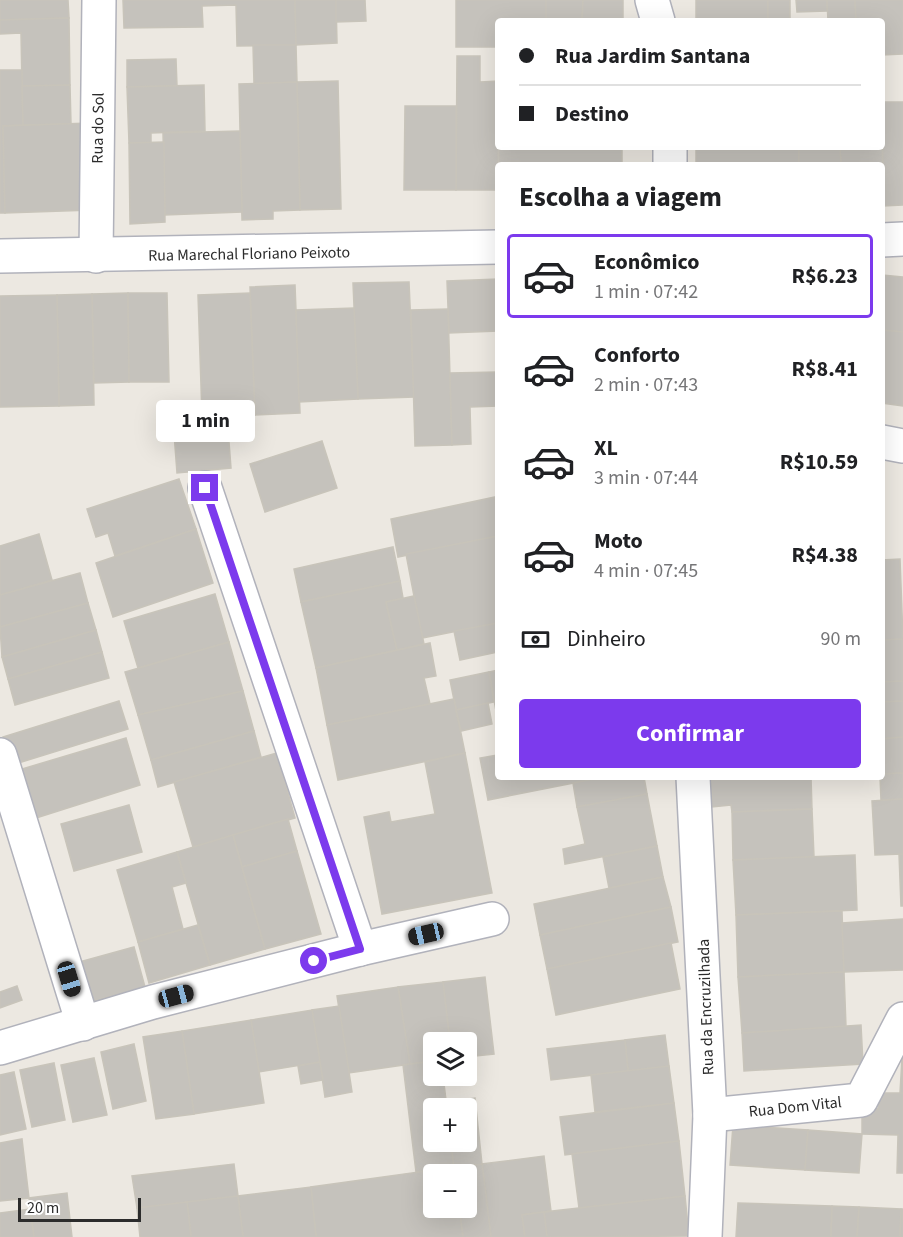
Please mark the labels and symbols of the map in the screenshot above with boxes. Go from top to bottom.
street label: Rua do Sol [86,92,110,164]
street label: Rua Marechal Floriano Peixoto [148,241,350,267]
callout: 1 min [156,401,254,443]
route end [191,474,218,501]
car [406,921,446,947]
street label: Rua da Encruzilhada [693,938,719,1076]
route start [300,947,327,974]
car [55,959,83,999]
car [156,983,196,1009]
street label: Rua Dom Vital [747,1091,843,1123]
scale bar [18,1195,141,1222]

